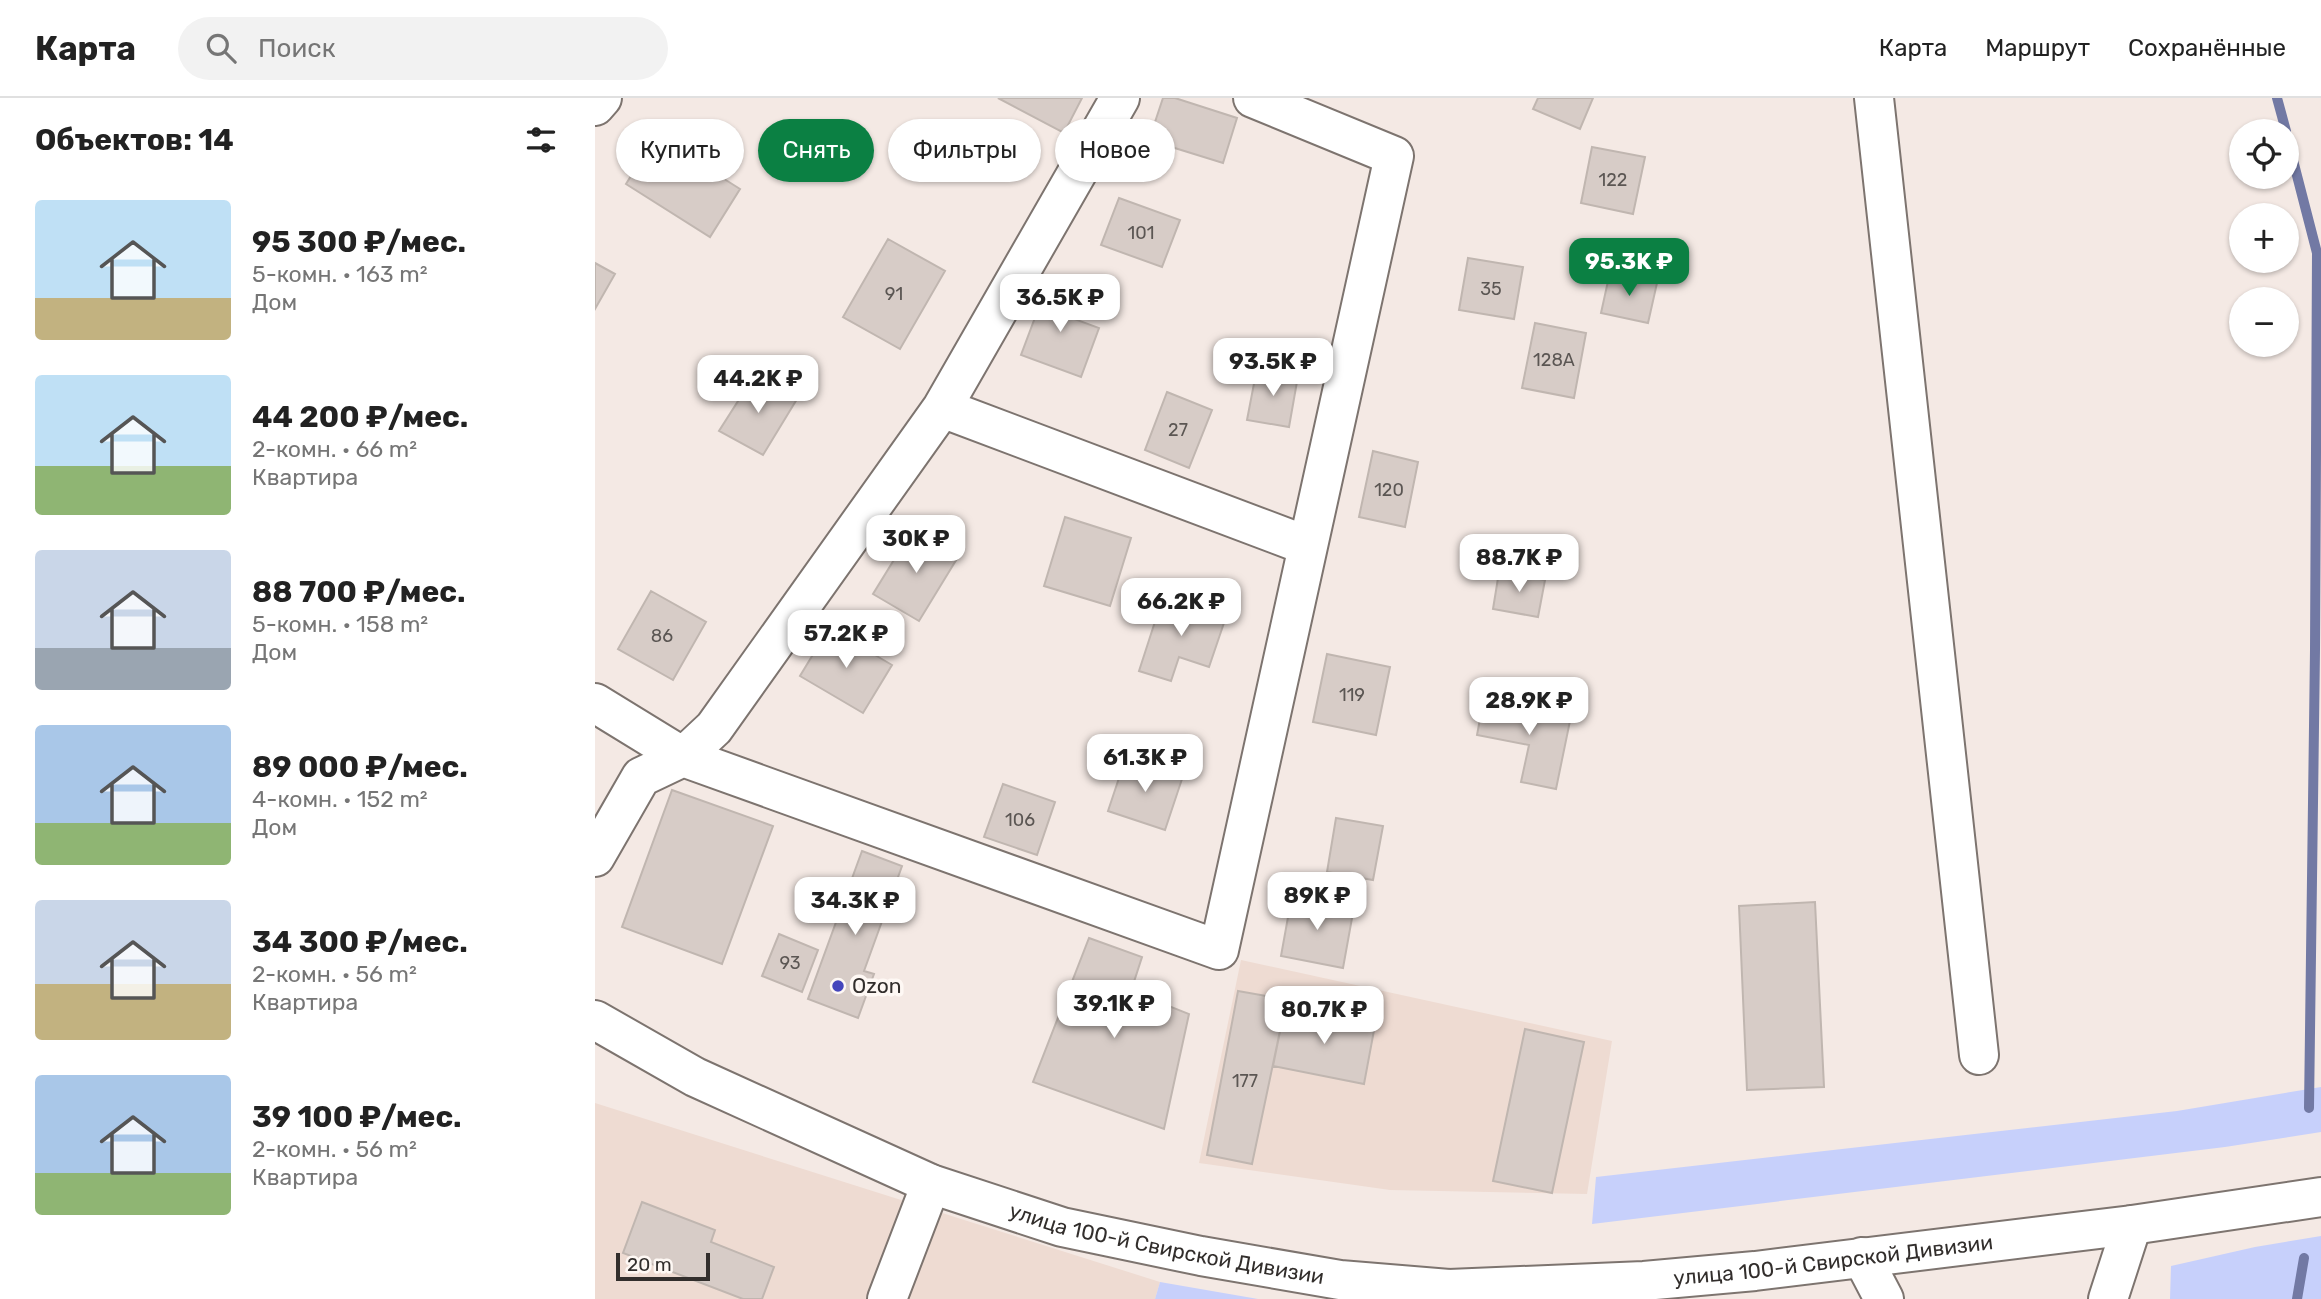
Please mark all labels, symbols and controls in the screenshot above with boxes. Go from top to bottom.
search box [178,17,668,80]
text: Карта [35,29,136,68]
icon: search [202,29,240,67]
text: Поиск [258,33,336,64]
text: Карта [1879,34,1947,62]
text: Маршрут [1985,34,2090,62]
text: Сохранённые [2128,34,2286,62]
chip: Купить [616,119,744,182]
chip: Снять [758,119,874,182]
chip: Фильтры [888,119,1041,182]
chip: Новое [1055,119,1175,182]
map controls [2229,119,2299,357]
button: locate [2229,119,2299,189]
icon: filters [522,121,560,159]
text: Объектов: 14 [35,122,234,158]
house number: 122 [1599,169,1627,191]
button: + [2229,203,2299,273]
house number: 101 [1128,222,1154,244]
text: 95 300 ₽/мес. [252,224,466,260]
icon: home [91,228,175,312]
pin: 95.3K ₽ [1564,238,1694,298]
text: 95.3K ₽ [1585,247,1673,275]
text: 5-комн. · 163 m² [252,260,428,288]
pin: 36.5K ₽ [995,274,1125,334]
house number: 35 [1480,278,1502,300]
house number: 91 [885,283,903,305]
text: 36.5K ₽ [1016,283,1104,311]
button: − [2229,287,2299,357]
text: Дом [252,288,297,316]
pin: 93.5K ₽ [1208,338,1338,398]
text: 93.5K ₽ [1229,347,1317,375]
house number: 128А [1533,349,1575,371]
pin: 44.2K ₽ [693,356,823,415]
text: 44.2K ₽ [713,364,803,392]
text: 44 200 ₽/мес. [252,399,468,435]
icon: home [91,403,175,487]
house number: 27 [1168,419,1188,441]
text: 2-комн. · 66 m² [252,435,417,463]
text: Квартира [252,463,358,491]
house number: 120 [1374,479,1404,501]
pin: 30K ₽ [867,516,965,575]
text: 30K ₽ [882,524,950,552]
pin: 88.7K ₽ [1454,534,1584,594]
text: 88.7K ₽ [1476,543,1562,571]
text: 88 700 ₽/мес. [252,574,466,610]
icon: home [91,578,175,662]
pin: 66.2K ₽ [1116,578,1246,638]
text: 66.2K ₽ [1137,587,1225,615]
text: 5-комн. · 158 m² [252,610,428,638]
pin: 57.2K ₽ [781,610,911,670]
text: 57.2K ₽ [804,619,888,647]
house number: 86 [651,625,673,647]
text: Дом [252,638,297,666]
pin: 28.9K ₽ [1464,678,1594,737]
house number: 119 [1339,684,1365,706]
text: 28.9K ₽ [1485,686,1573,714]
pin: 61.3K ₽ [1080,734,1210,794]
text: 61.3K ₽ [1103,743,1187,771]
text: 89 000 ₽/мес. [252,749,468,785]
icon: home [91,753,175,837]
text: 4-комн. · 152 m² [252,785,428,813]
house number: 106 [1005,809,1035,831]
text: Дом [252,813,297,841]
pin: 89K ₽ [1268,872,1366,932]
pin: 34.3K ₽ [790,878,920,937]
text: 89K ₽ [1284,881,1350,909]
text: 34.3K ₽ [810,886,900,914]
text: 34 300 ₽/мес. [252,924,468,960]
icon: home [91,928,175,1012]
house number: 93 [779,952,801,974]
text: 2-комн. · 56 m² [252,960,417,988]
place label: Ozon [852,973,902,998]
marker: Ozon [830,978,846,994]
pin: 39.1K ₽ [1049,981,1179,1040]
pin: 80.7K ₽ [1259,986,1389,1046]
text: Квартира [252,988,358,1016]
text: 39.1K ₽ [1073,989,1155,1017]
text: 80.7K ₽ [1281,995,1367,1023]
house number: 177 [1232,1070,1258,1092]
text: 39 100 ₽/мес. [252,1099,462,1135]
icon: home [91,1103,175,1187]
text: 2-комн. · 56 m² [252,1135,417,1163]
text: Квартира [252,1163,358,1191]
street label: улица 100-й Свирской Дивизии [1006,1198,1326,1289]
street label: улица 100-й Свирской Дивизии [1672,1229,1994,1290]
scale bar [616,1250,711,1282]
text: 20 m [627,1253,672,1276]

